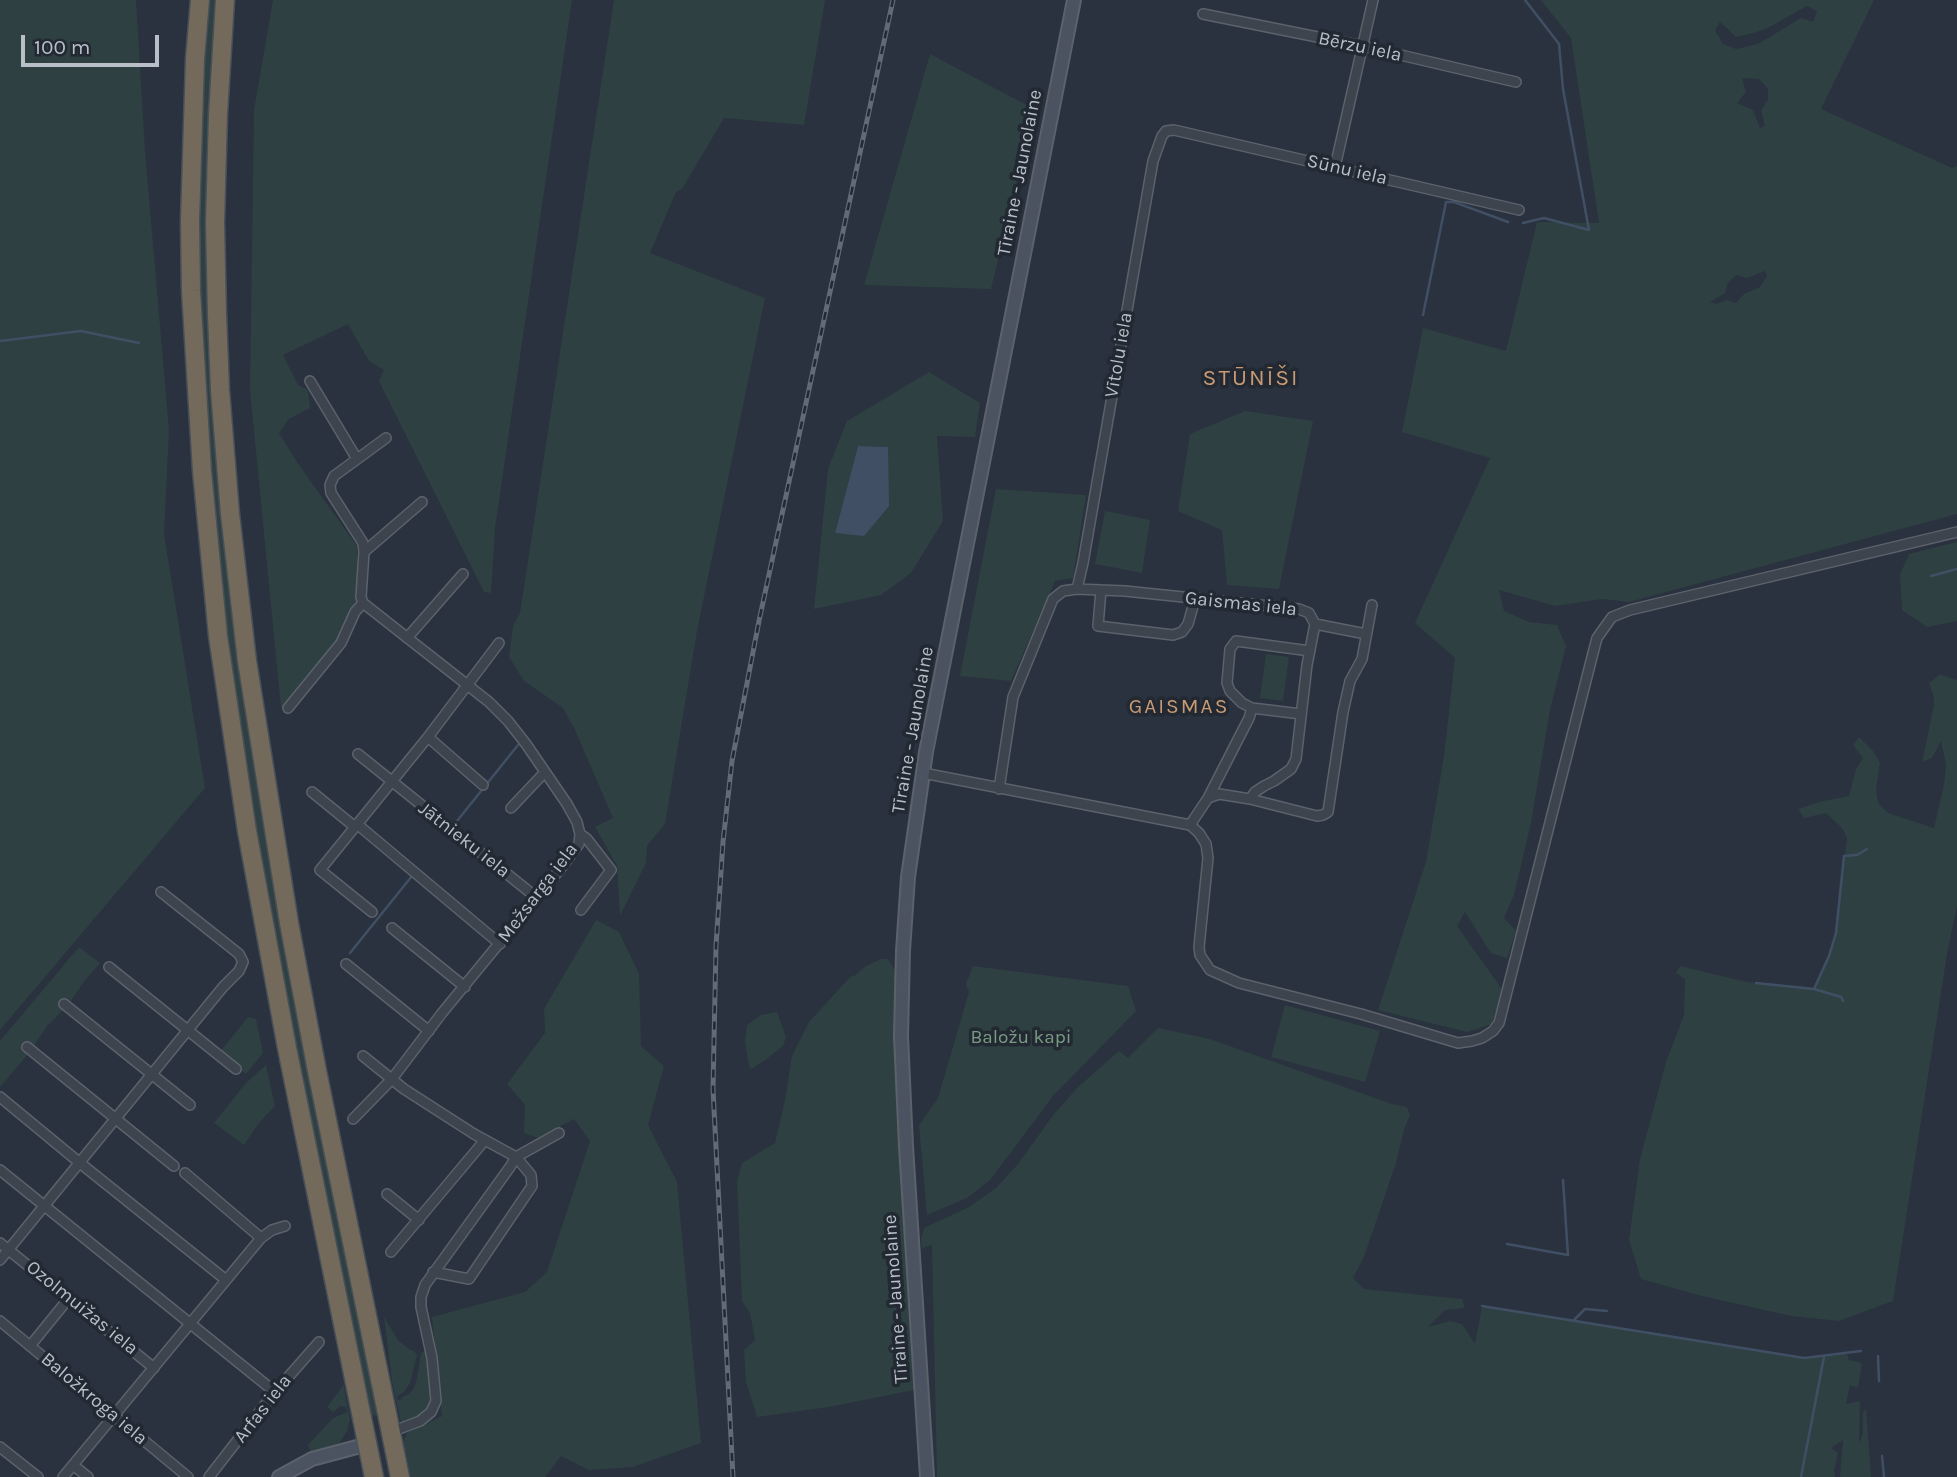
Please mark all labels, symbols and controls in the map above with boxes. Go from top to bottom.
scale bar [24,21,163,65]
street label: Bērzu iela [1316,27,1404,67]
text: 100 m [34,35,91,59]
street label: Tīraine - Jaunolaine [993,88,1047,258]
street label: Sūnu iela [1305,150,1389,190]
street label: Vītolu iela [1100,310,1138,400]
district label: STŪNĪŠI [1203,364,1299,392]
street label: Gaismas iela [1184,587,1298,621]
street label: Tīraine - Jaunolaine [887,645,939,815]
district label: GAISMAS [1130,694,1228,720]
street label: Jātnieku iela [414,797,514,883]
street label: Mežsarga iela [493,839,583,947]
park label: Baložu kapi [971,1027,1071,1049]
street label: Tīraine - Jaunolaine [879,1214,913,1384]
street label: Ozolmuižas iela [22,1256,142,1360]
street label: Baložkroga iela [36,1348,152,1450]
street label: Arfas iela [229,1370,297,1448]

